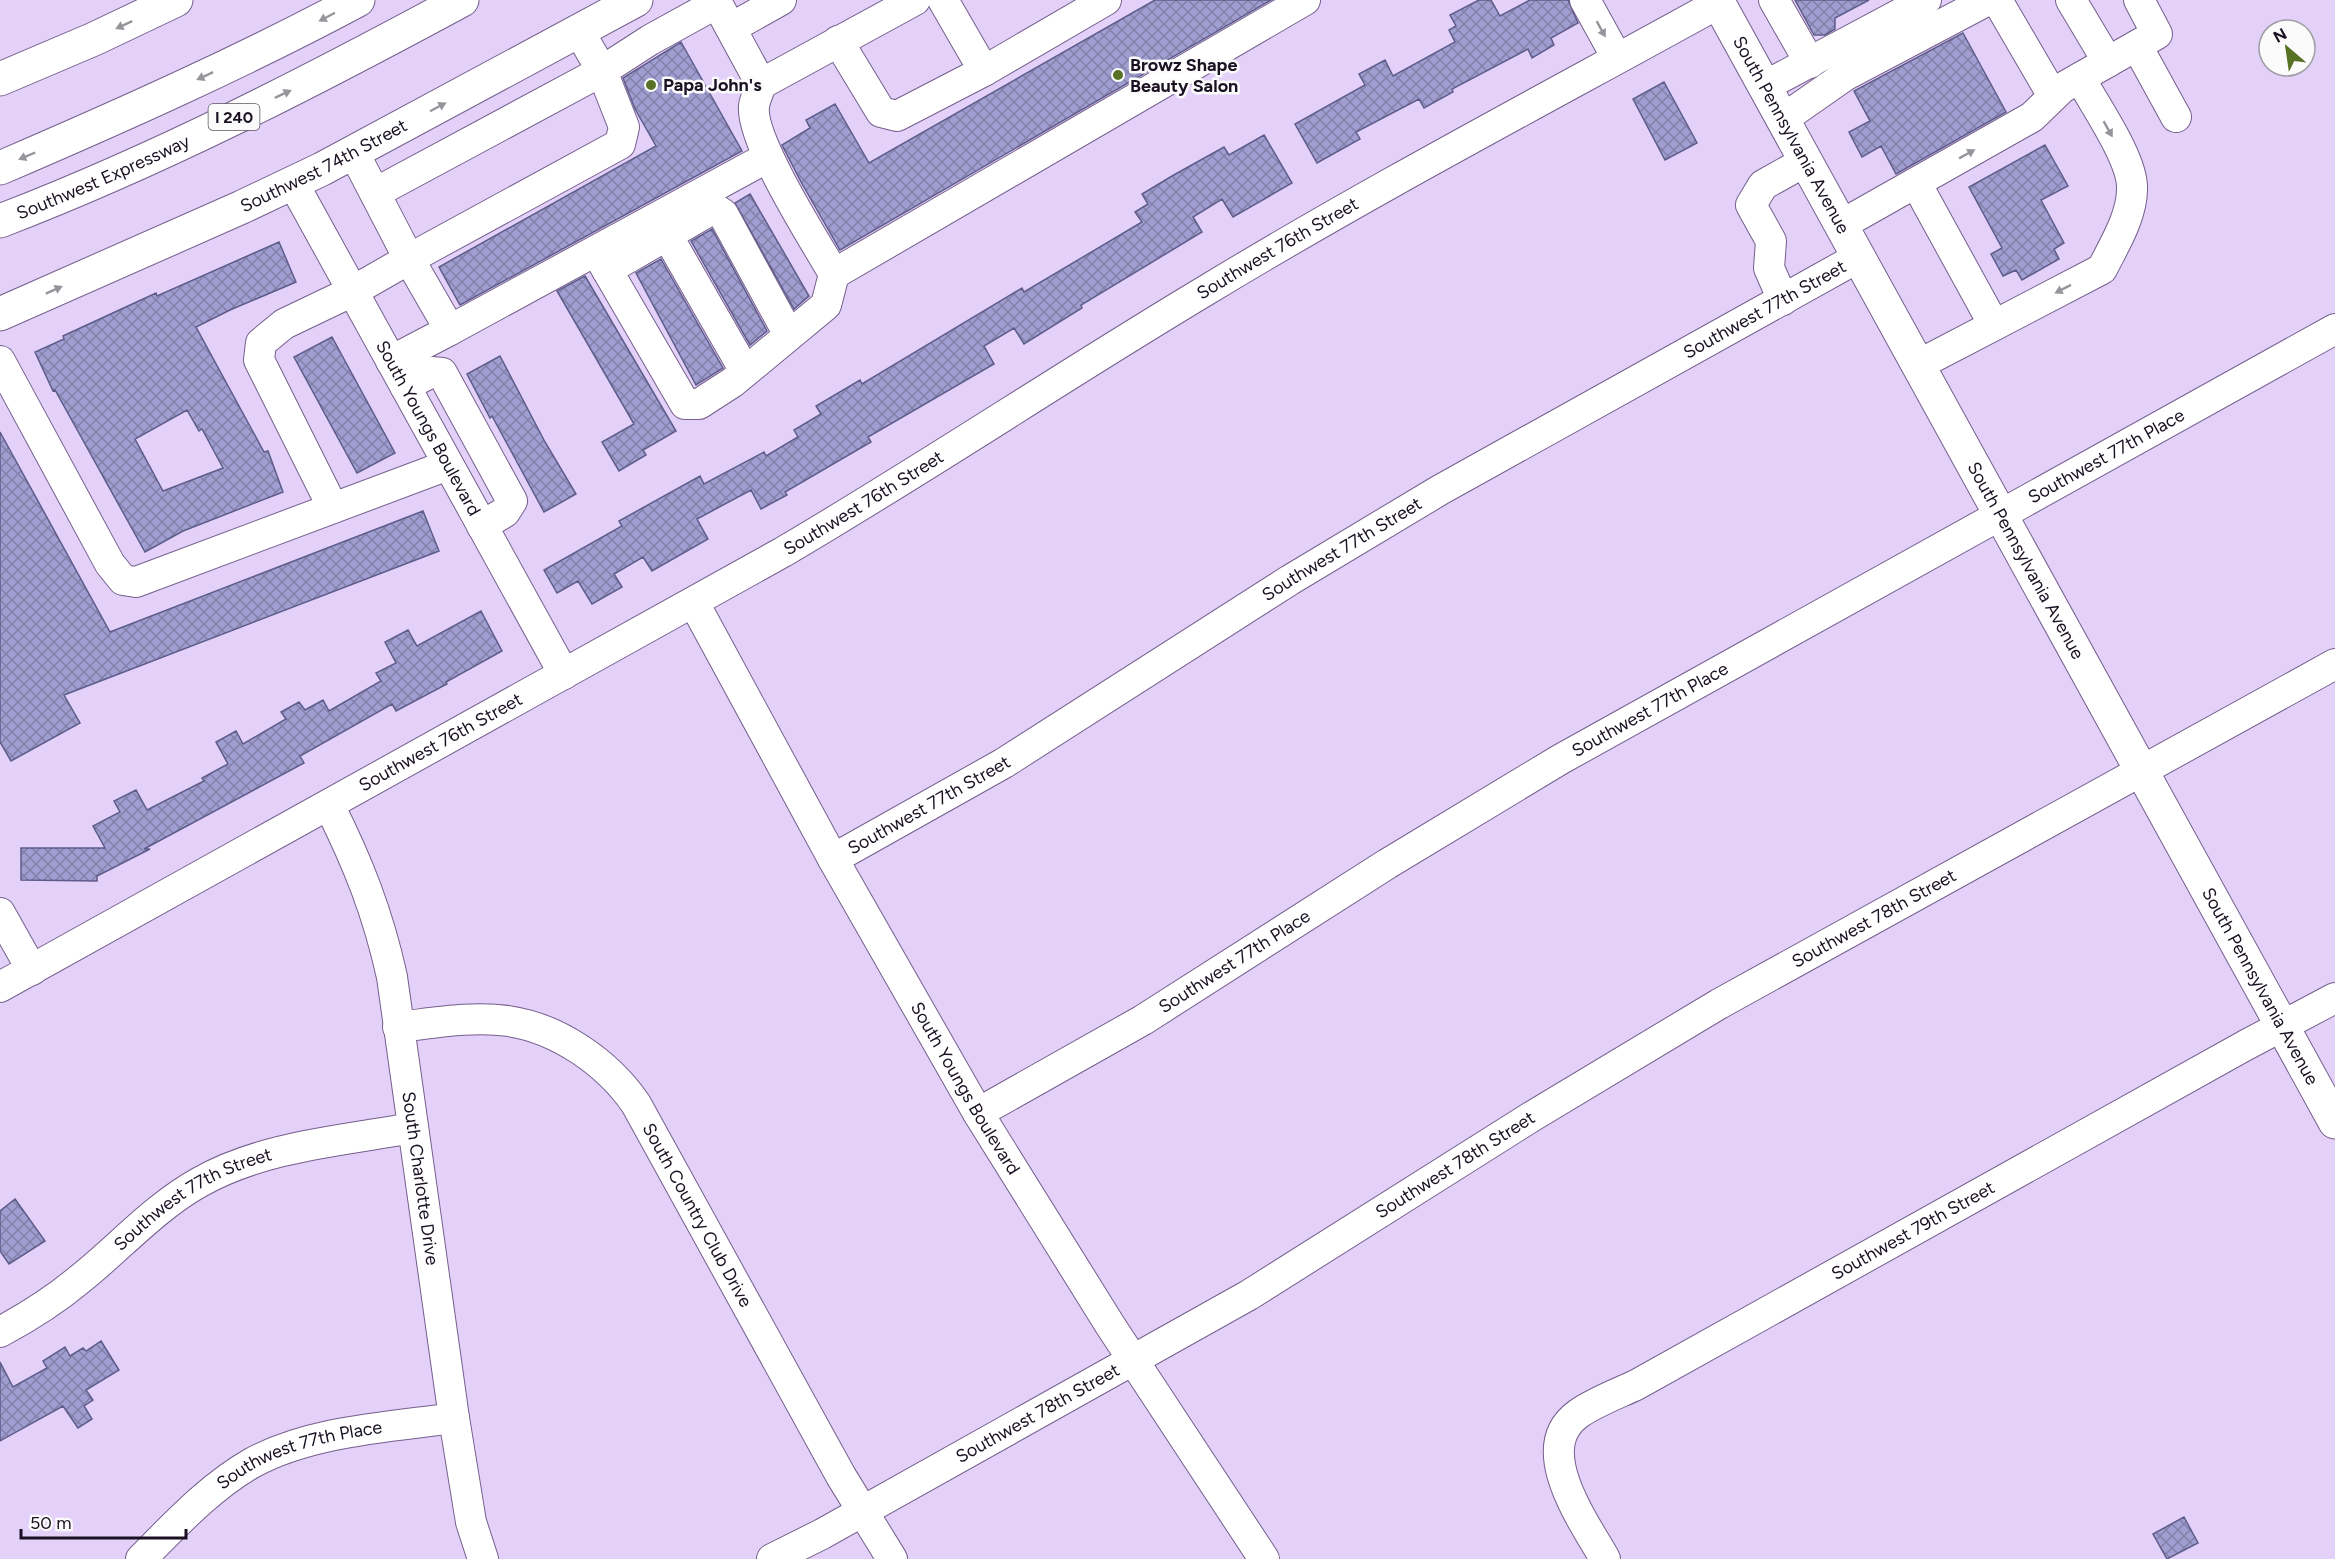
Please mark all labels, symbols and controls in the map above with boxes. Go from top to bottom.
one-way arrow [318,12,335,22]
north arrow [2257,18,2317,78]
one-way arrow [115,21,132,30]
one-way arrow [1596,21,1606,38]
text: N [2270,24,2290,47]
street label: South Pennsylvania Avenue [1728,32,1855,238]
place label: Browz Shape Beauty Salon [1130,54,1238,97]
marker: Browz Shape Beauty Salon [1111,68,1125,82]
one-way arrow [197,72,214,81]
place label: Papa John's [663,74,762,96]
marker: Papa John's [644,78,658,92]
one-way arrow [275,89,292,98]
one-way arrow [430,102,447,112]
road number: I 240 [208,104,260,130]
street label: Southwest 74th Street [237,114,411,217]
one-way arrow [2103,121,2113,138]
street label: Southwest Expressway [13,130,194,224]
one-way arrow [1959,149,1976,159]
one-way arrow [18,151,36,161]
street label: Southwest 76th Street [1193,193,1362,304]
street label: Southwest 77th Street [1679,255,1850,364]
one-way arrow [2055,284,2072,294]
one-way arrow [45,286,62,295]
street label: South Youngs Boulevard [371,337,485,520]
street label: Southwest 77th Place [2024,404,2188,508]
street label: Southwest 76th Street [780,446,948,560]
street label: South Pennsylvania Avenue [1963,458,2089,663]
street label: Southwest 77th Street [1258,492,1426,606]
street label: Southwest 77th Place [1568,657,1732,762]
street label: Southwest 76th Street [355,688,526,796]
street label: Southwest 77th Street [844,751,1015,859]
street label: Southwest 78th Street [1788,864,1960,973]
street label: South Pennsylvania Avenue [2197,884,2324,1089]
street label: Southwest 77th Place [1155,905,1315,1018]
street label: South Youngs Boulevard [906,998,1025,1179]
street label: South Charlotte Drive [397,1090,443,1267]
street label: Southwest 78th Street [1371,1106,1539,1223]
street label: South Country Club Drive [638,1119,757,1311]
street label: Southwest 77th Street [109,1143,274,1255]
street label: Southwest 79th Street [1828,1176,1999,1285]
street label: Southwest 78th Street [952,1359,1124,1468]
street label: Southwest 77th Place [212,1416,384,1494]
scale bar [21,1502,186,1540]
text: 50 m [30,1512,72,1534]

